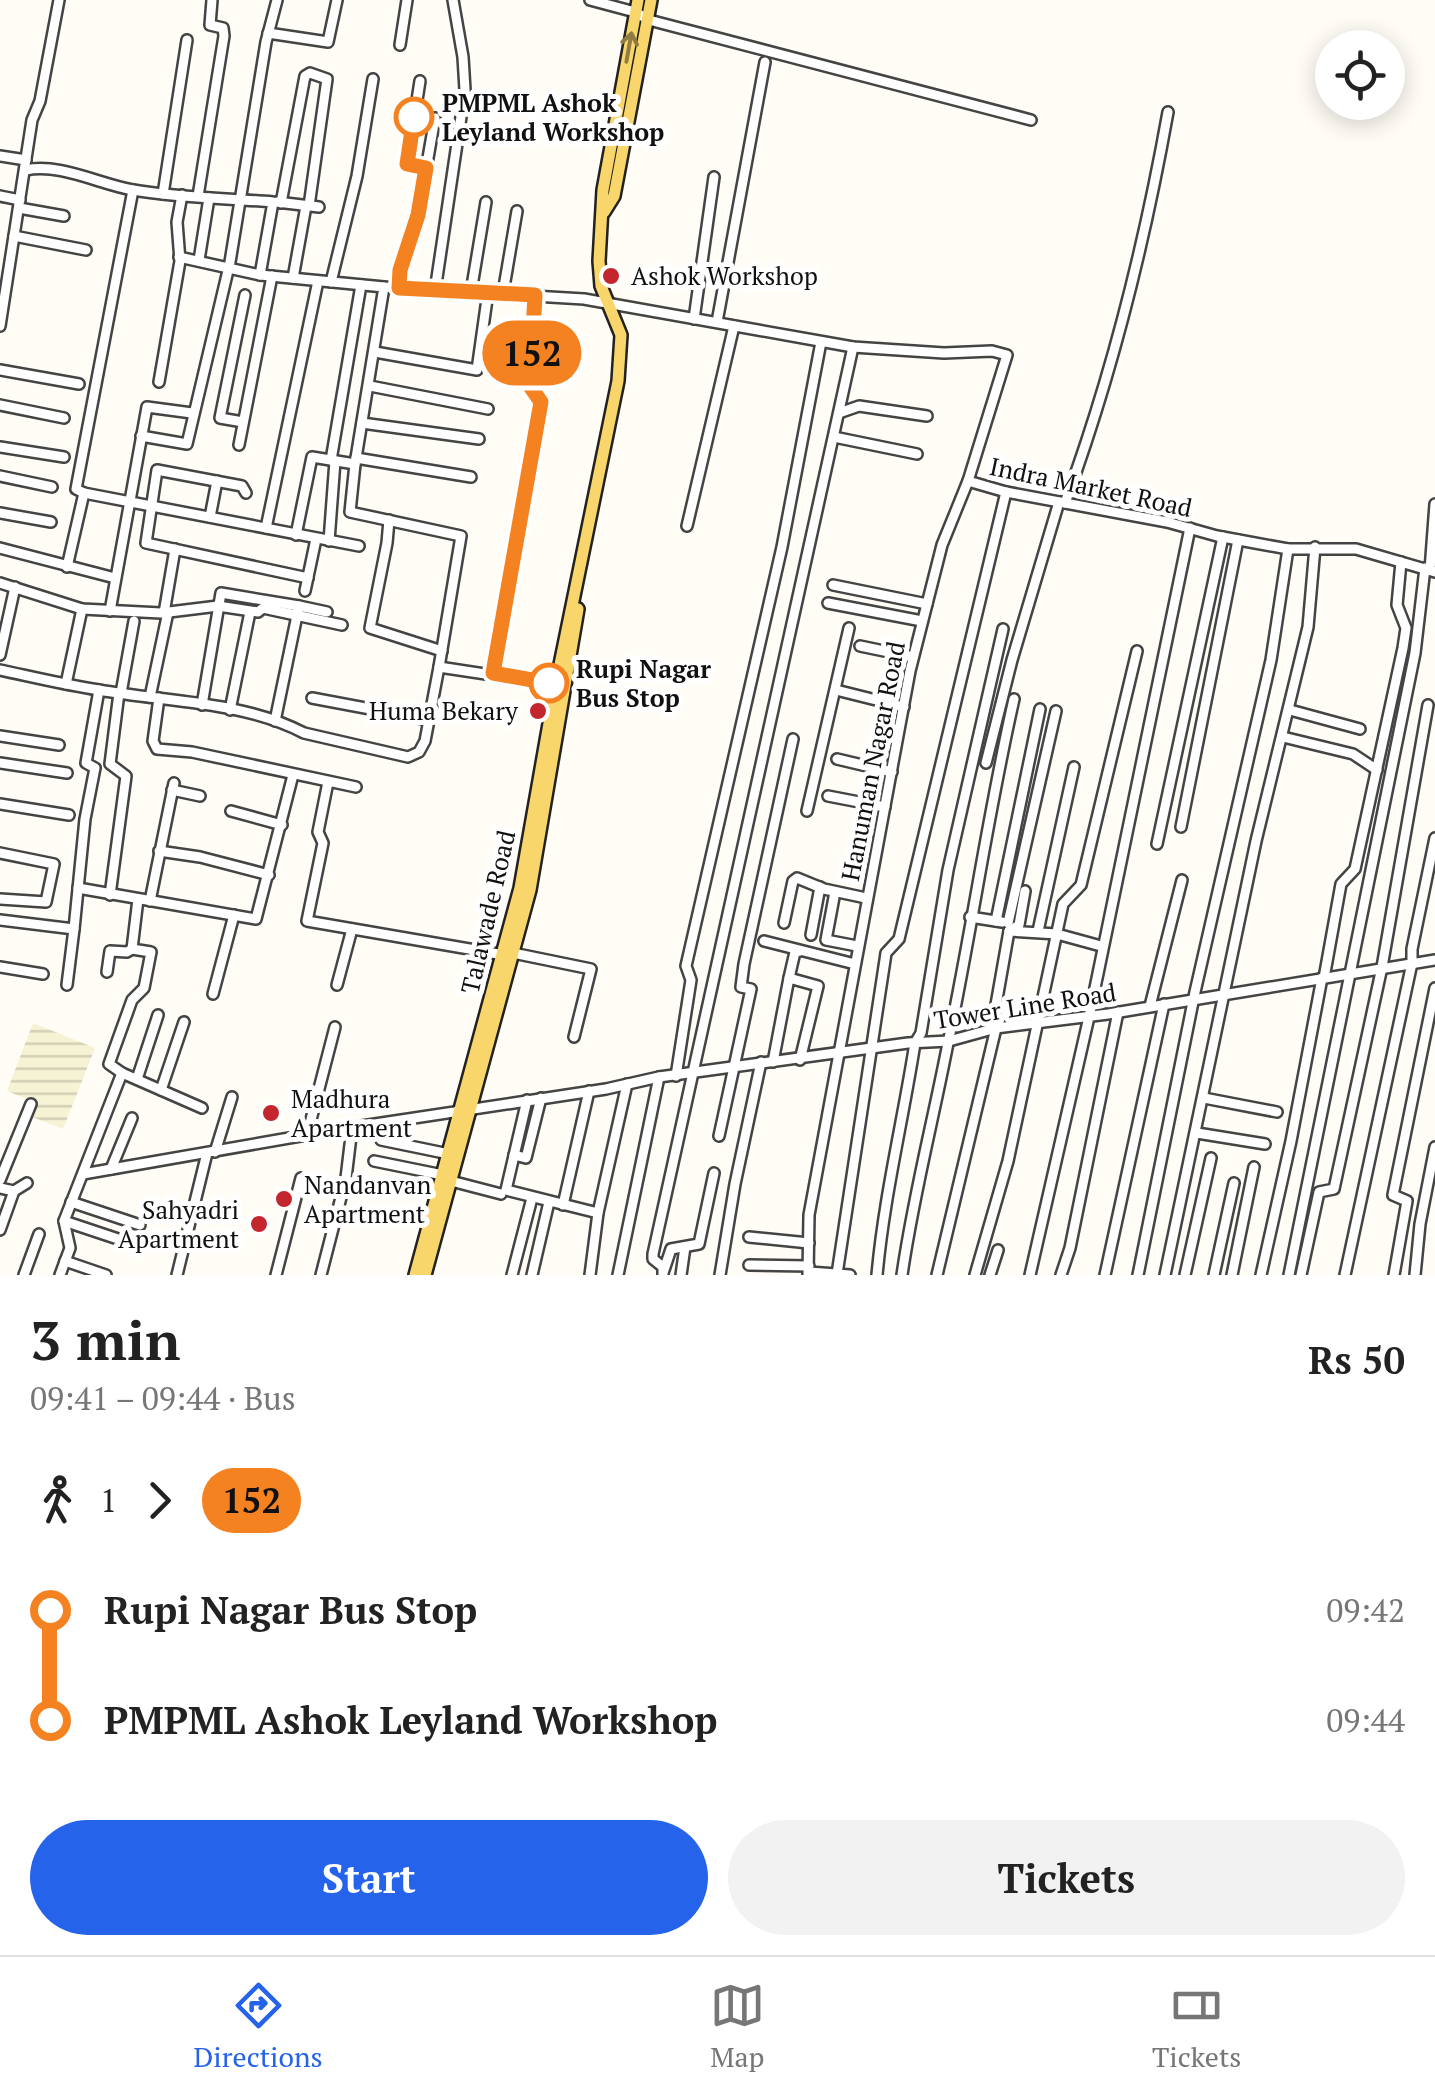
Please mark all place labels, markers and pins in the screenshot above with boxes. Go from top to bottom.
place label: PMPML Ashok Leyland Workshop [442,86,664,148]
marker: PMPML Ashok Leyland Workshop [395,98,433,136]
place label: Ashok Workshop [631,259,818,292]
marker: Ashok Workshop [600,265,622,287]
place label: Rupi Nagar Bus Stop [576,652,711,714]
marker: Rupi Nagar Bus Stop [530,664,568,702]
place label: Huma Bekary [369,694,518,727]
marker: Huma Bekary [527,700,549,722]
place label: Madhura Apartment [291,1082,412,1144]
marker: Madhura Apartment [260,1102,282,1124]
place label: Nandanvan Apartment [304,1168,431,1230]
marker: Nandanvan Apartment [273,1188,295,1210]
place label: Sahyadri Apartment [118,1193,239,1255]
marker: Sahyadri Apartment [248,1213,270,1235]

